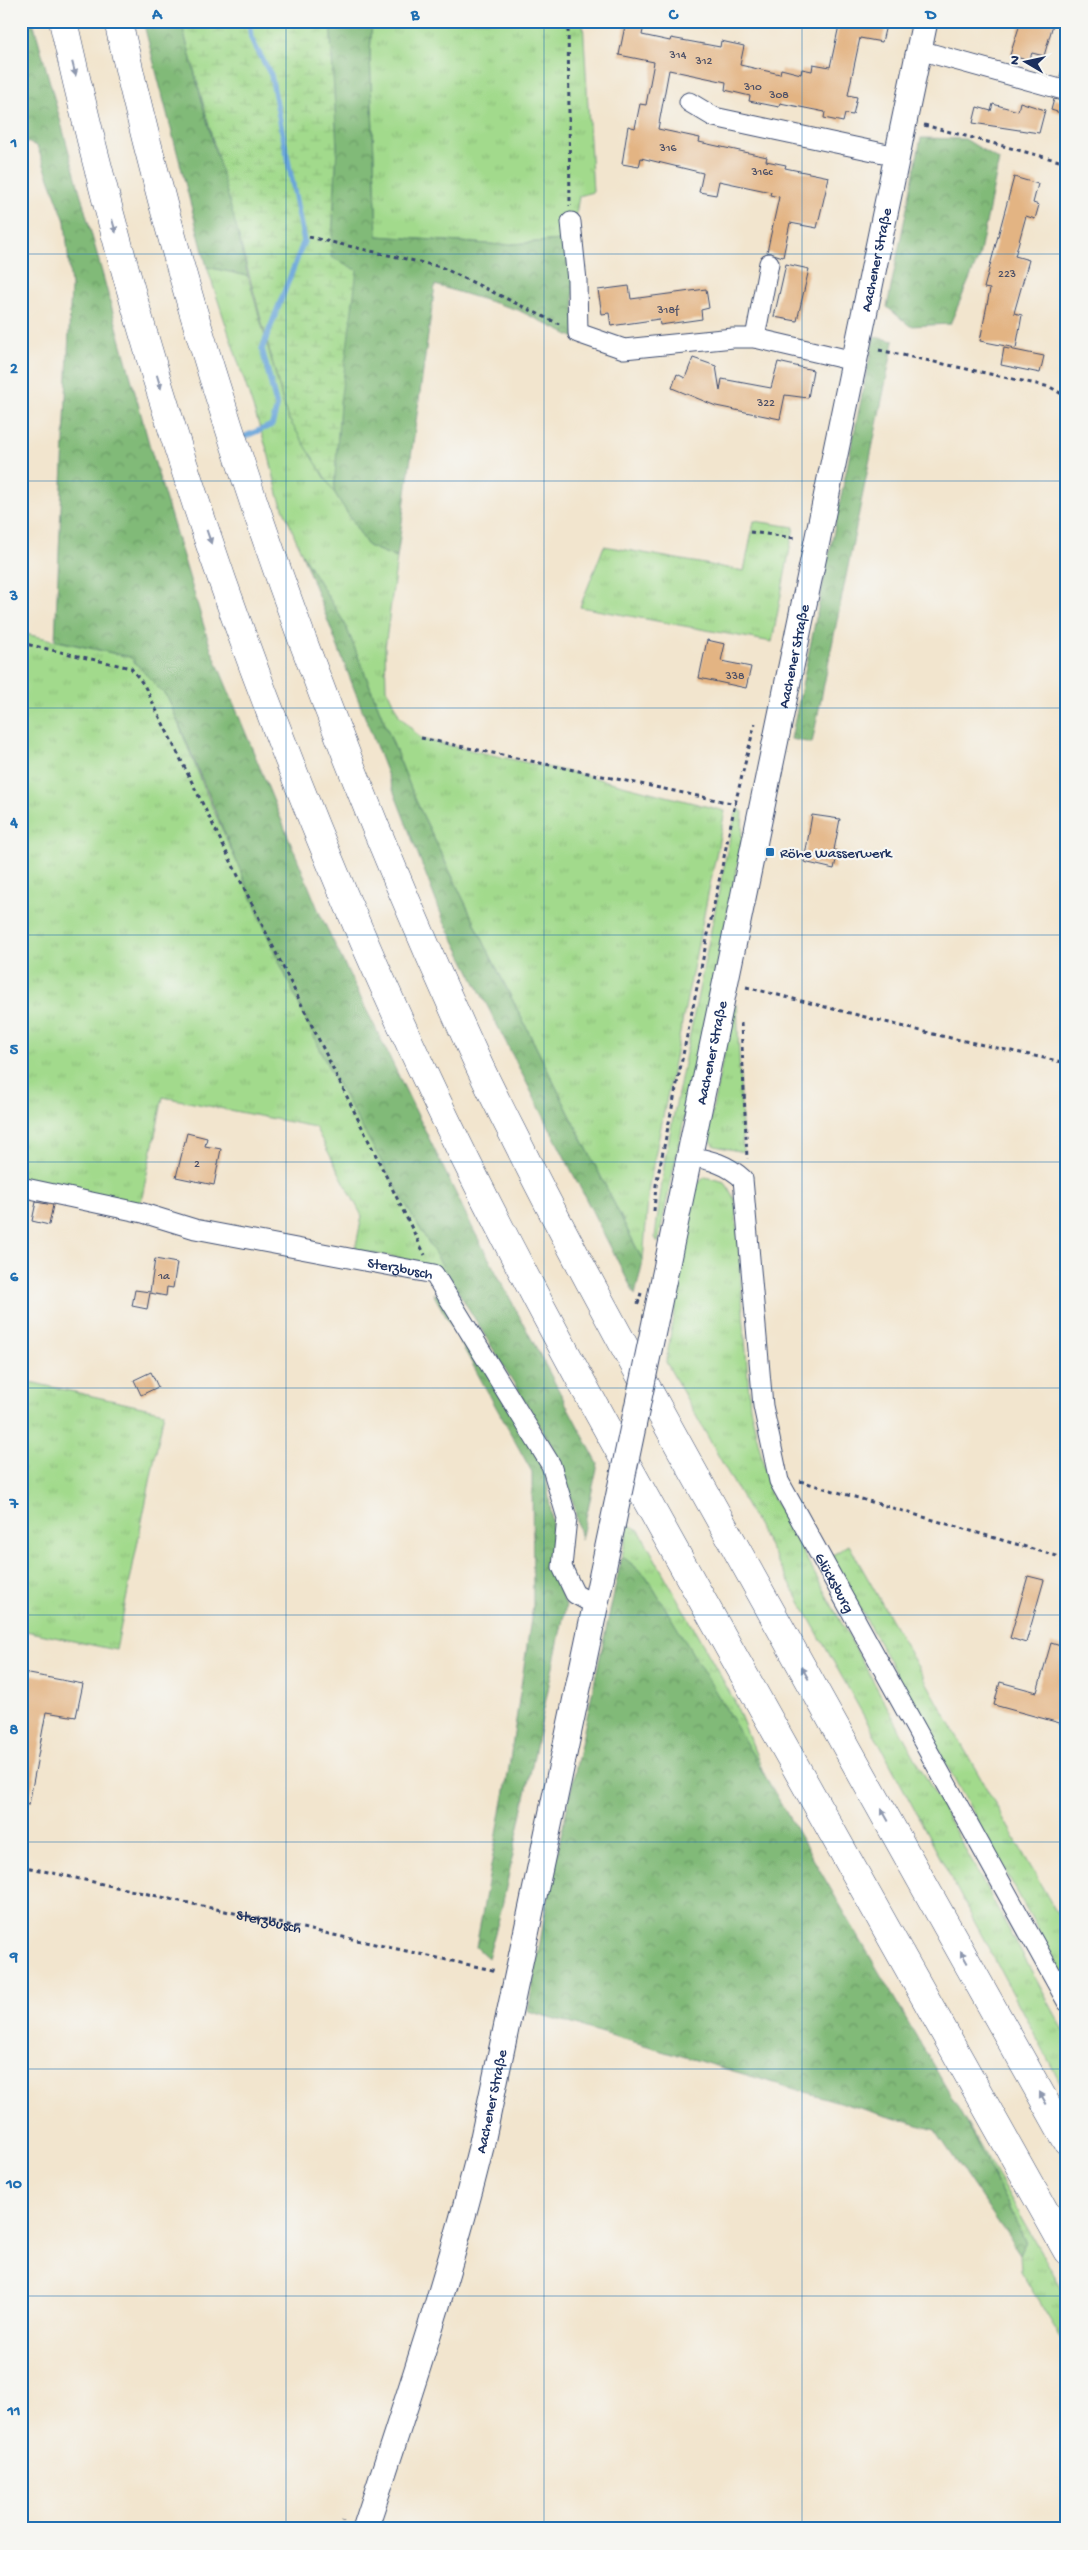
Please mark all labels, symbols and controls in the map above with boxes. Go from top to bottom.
text: A [151,7,163,26]
text: B [410,7,420,26]
text: C [668,7,679,26]
text: D [924,7,937,26]
north arrow [1000,38,1050,88]
house number: 314 [669,49,687,63]
house number: 312 [695,55,713,69]
text: N [1007,55,1025,66]
one-way arrow [70,61,78,76]
house number: 310 [743,81,762,95]
house number: 308 [768,89,789,103]
text: 1 [10,135,17,154]
house number: 316 [658,142,677,156]
house number: 316c [750,166,774,180]
street label: Aachener Straße [858,206,897,313]
one-way arrow [110,219,118,234]
house number: 223 [998,268,1016,282]
house number: 318f [656,304,680,318]
text: 2 [10,361,18,380]
one-way arrow [156,375,163,390]
house number: 322 [756,397,775,411]
one-way arrow [205,530,213,545]
text: 3 [9,588,18,607]
street label: Aachener Straße [776,603,815,710]
house number: 338 [724,670,745,684]
text: 4 [9,815,18,834]
place label: Röhe Wasserwerk [780,845,893,863]
marker: Röhe Wasserwerk [764,846,776,858]
street label: Aachener Straße [693,999,732,1107]
text: 5 [10,1042,19,1061]
house number: 2 [194,1158,200,1172]
street label: Sterzbusch [366,1255,434,1285]
text: 6 [10,1269,19,1288]
house number: 1a [157,1270,170,1284]
text: 7 [9,1496,19,1515]
street label: Glücksburg [809,1550,857,1617]
one-way arrow [801,1666,810,1679]
text: 8 [10,1722,19,1741]
one-way arrow [880,1808,889,1821]
street label: Sterzbusch [234,1907,303,1939]
text: 9 [9,1949,18,1968]
one-way arrow [960,1949,968,1964]
street label: Aachener Straße [473,2048,512,2156]
one-way arrow [1039,2091,1047,2106]
text: 10 [5,2176,22,2195]
text: 11 [7,2403,20,2422]

